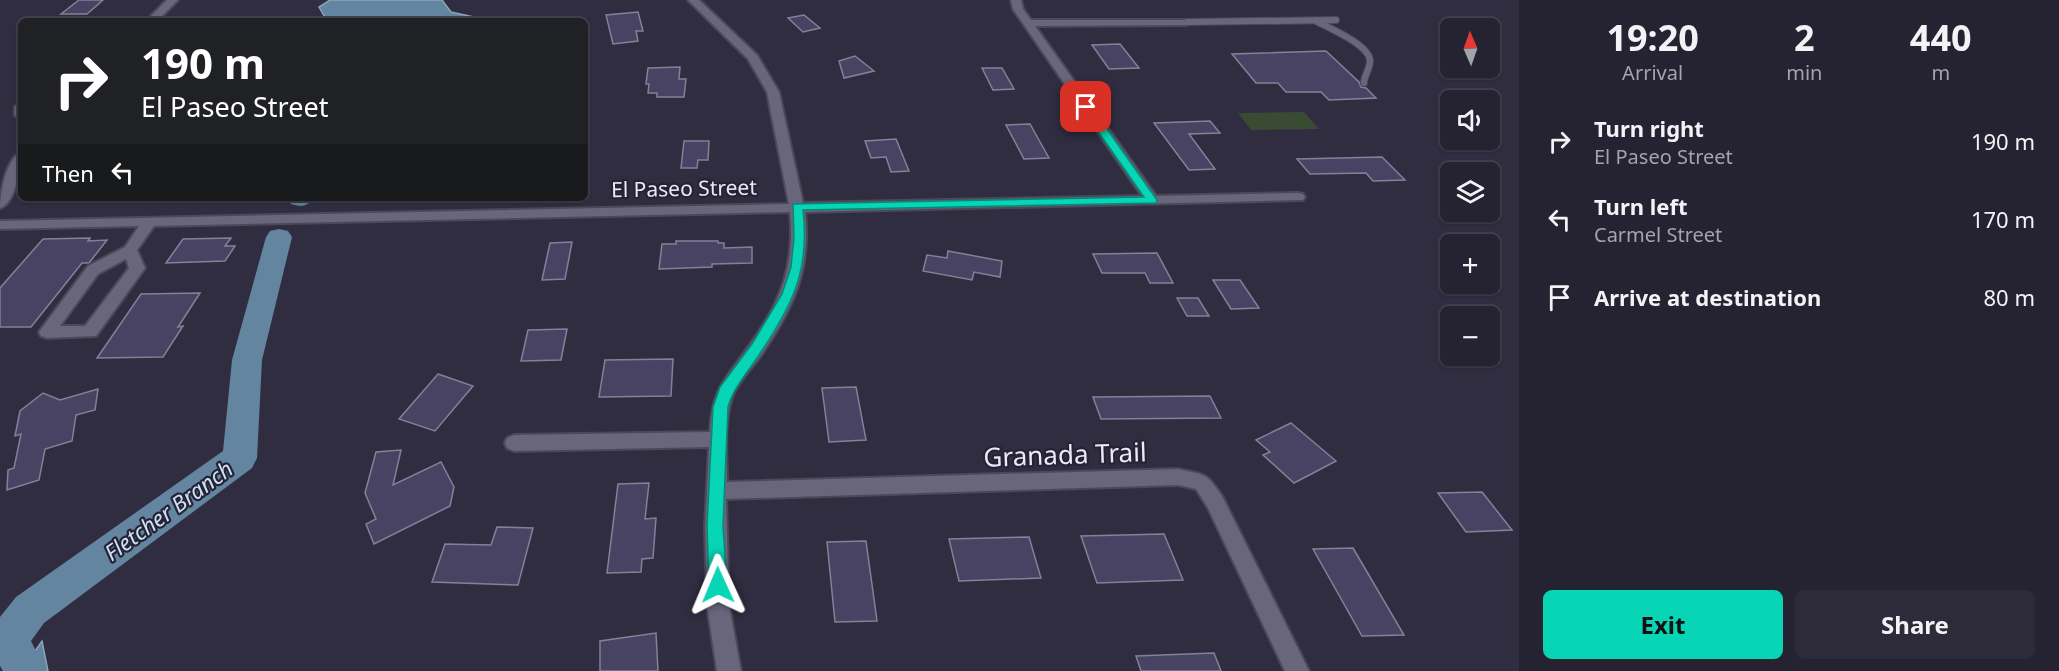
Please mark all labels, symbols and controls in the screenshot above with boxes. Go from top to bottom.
text: 19:20 [1606,13,1699,62]
text: 2 [1794,13,1815,62]
text: 440 [1910,13,1972,62]
north arrow [1440,18,1500,78]
map controls [1440,18,1500,366]
text: 190 m [141,34,265,91]
icon: right [42,42,120,120]
text: Arrival [1622,59,1683,86]
text: min [1786,59,1822,86]
text: m [1931,59,1950,86]
pin [1060,81,1111,132]
text: El Paseo Street [141,88,328,125]
icon: arrive [1069,90,1102,123]
button: sound [1440,90,1500,150]
text: Turn right [1594,113,1704,143]
icon: right [1543,125,1576,158]
text: 190 m [1971,126,2035,156]
text: El Paseo Street [1594,143,1733,170]
icon: left [106,156,139,189]
text: Then [42,158,94,188]
button: layers [1440,162,1500,222]
street label: El Paseo Street [611,173,758,203]
text: Turn left [1594,191,1688,221]
icon: left [1543,203,1576,236]
text: 170 m [1971,204,2035,234]
text: Carmel Street [1594,221,1722,248]
button: + [1440,234,1500,294]
icon: arrive [1543,281,1576,314]
text: Arrive at destination [1594,282,1821,312]
text: 80 m [1984,282,2035,312]
button: − [1440,306,1500,366]
street label: Granada Trail [983,433,1147,475]
water label: Fletcher Branch [98,453,238,567]
position arrow [686,553,750,617]
button: Exit [1543,590,1783,659]
button: Share [1795,590,2035,659]

